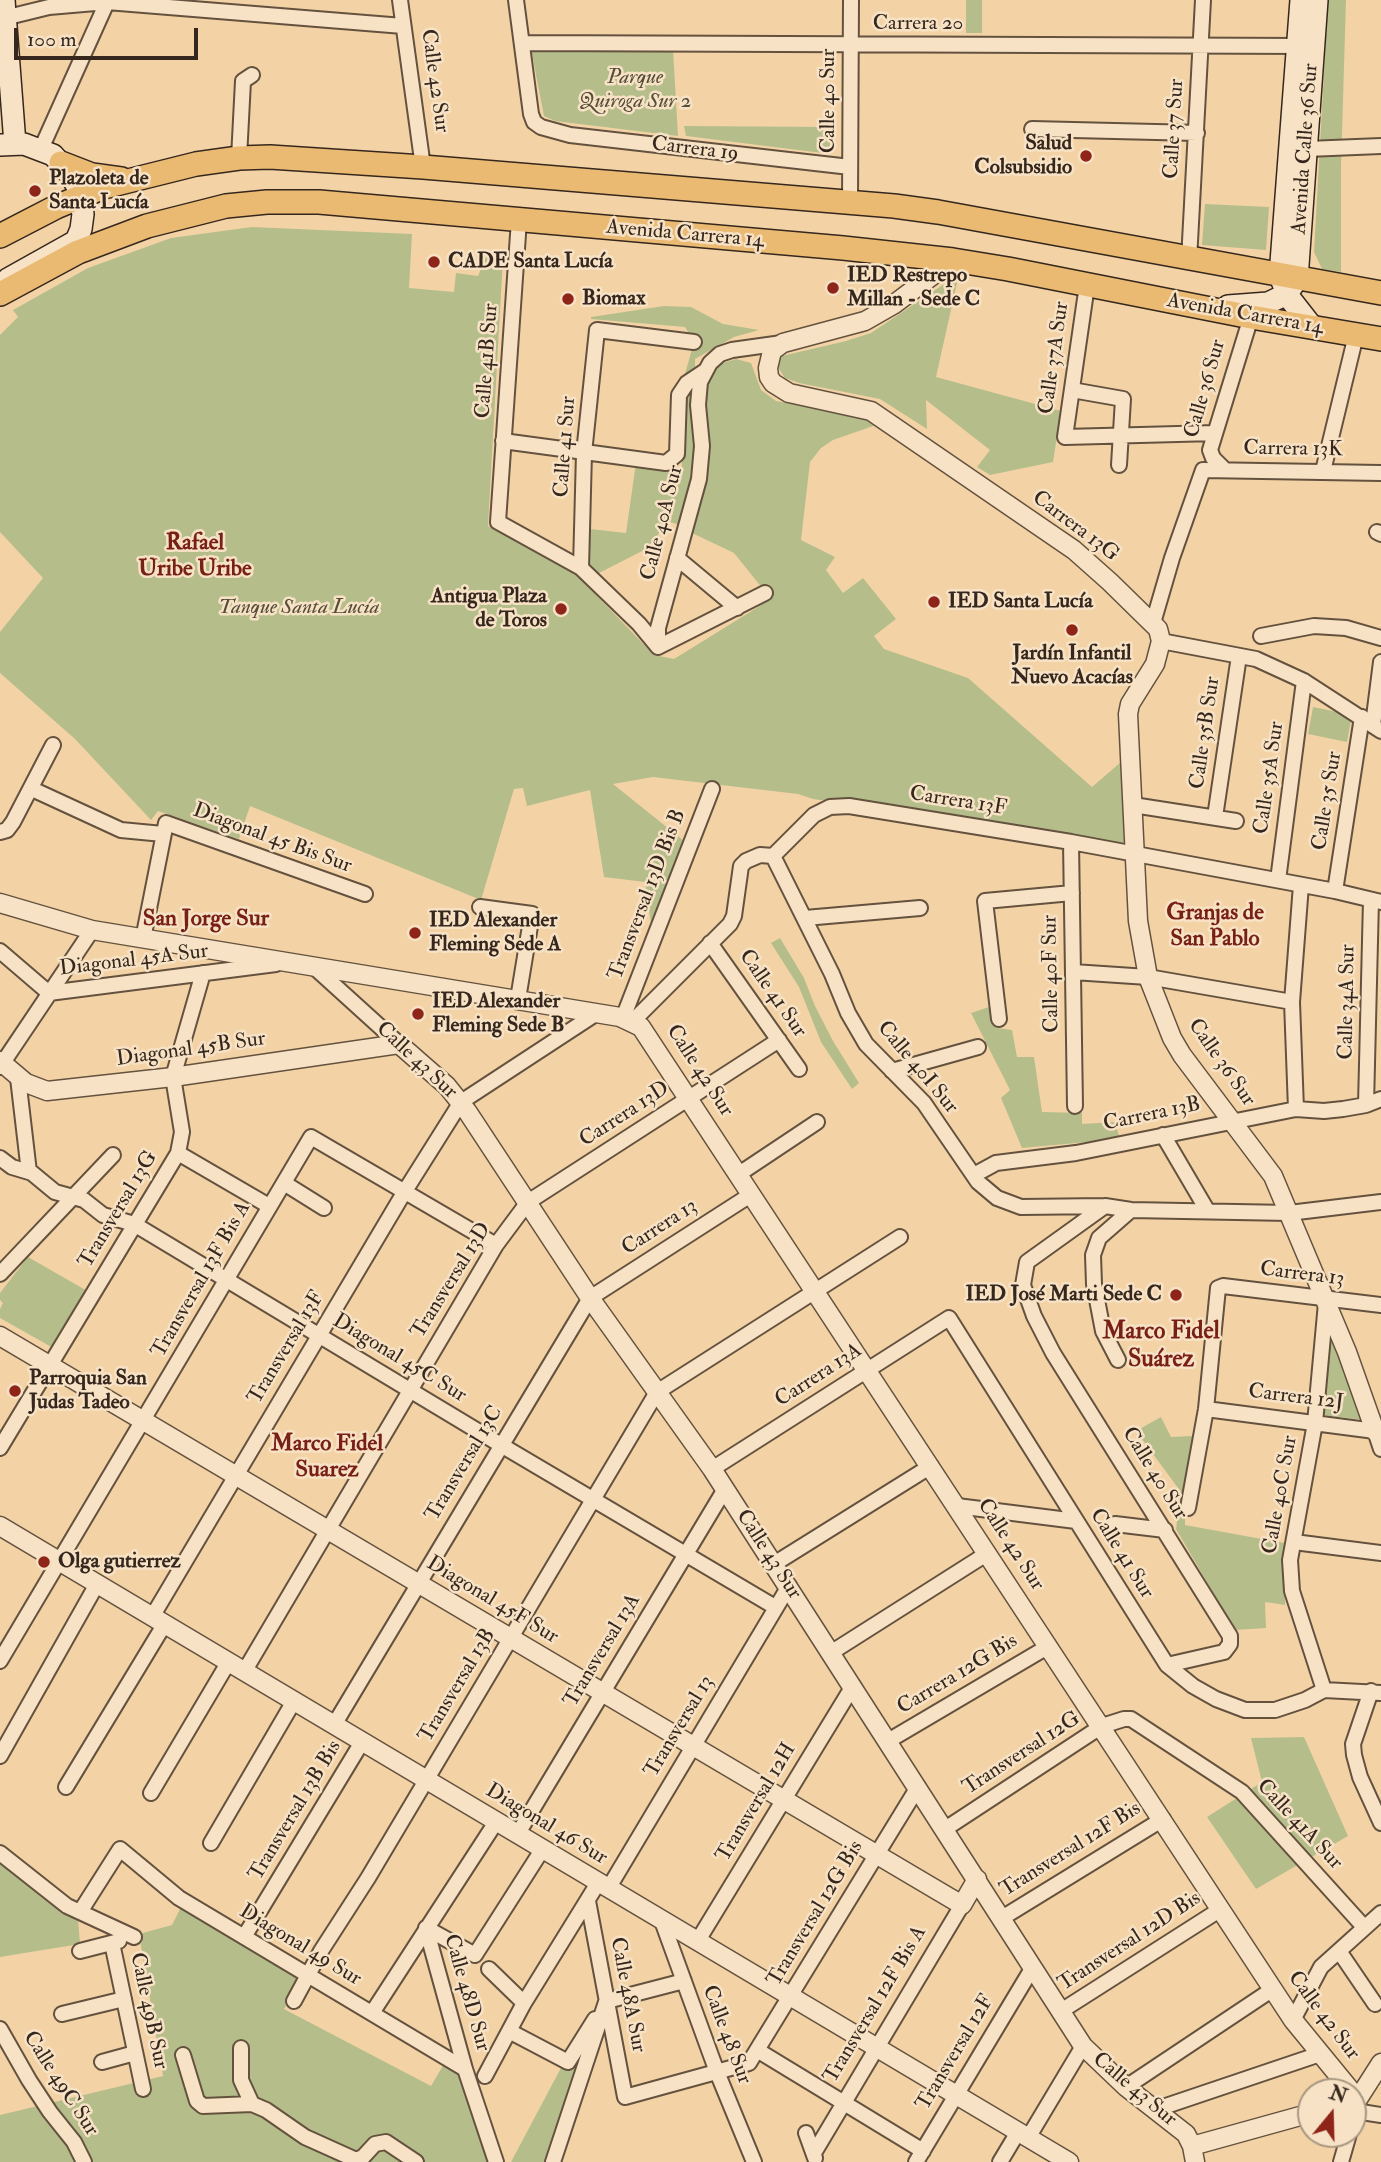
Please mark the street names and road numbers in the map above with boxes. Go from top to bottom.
street label: Carrera 20 [873,11,963,37]
street label: Calle 42 Sur [414,28,454,134]
street label: Calle 40 Sur [816,49,842,153]
street label: Avenida Calle 36 Sur [1287,63,1325,235]
street label: Calle 37 Sur [1160,78,1190,180]
street label: Carrera 19 [650,132,740,168]
street label: Avenida Carrera 14 [605,216,765,254]
street label: Avenida Carrera 14 [1165,289,1325,341]
street label: Calle 37A Sur [1035,300,1075,416]
street label: Calle 41B Sur [471,303,505,419]
street label: Calle 36 Sur [1180,337,1232,441]
street label: Calle 41 Sur [550,396,582,498]
street label: Carrera 13K [1243,437,1343,463]
street label: Calle 40A Sur [637,463,689,583]
street label: Carrera 13G [1027,486,1123,568]
street label: Calle 35B Sur [1186,675,1226,791]
street label: Calle 35A Sur [1250,720,1290,836]
street label: Calle 35 Sur [1308,750,1348,852]
street label: Carrera 13F [908,782,1008,822]
street label: Diagonal 45 Bis Sur [189,799,355,879]
street label: Transversal 13D Bis B [604,806,692,984]
street label: Calle 40F Sur [1038,915,1066,1033]
street label: Diagonal 45A Sur [58,939,210,983]
street label: Calle 34A Sur [1334,944,1362,1060]
street label: Calle 41 Sur [733,945,811,1043]
street label: Calle 36 Sur [1182,1014,1260,1112]
street label: Calle 43 Sur [370,1017,462,1105]
street label: Calle 40I Sur [871,1017,963,1119]
street label: Calle 42 Sur [660,1020,738,1122]
street label: Diagonal 45B Sur [115,1027,267,1073]
street label: Carrera 13D [575,1077,675,1153]
street label: Carrera 13B [1101,1092,1203,1138]
street label: Transversal 13G [74,1147,164,1273]
street label: Carrera 13 [618,1194,702,1262]
street label: Transversal 13F Bis A [147,1197,257,1363]
street label: Transversal 13D [406,1219,498,1343]
street label: Carrera 13 [1258,1257,1346,1293]
street label: Transversal 13F [243,1287,331,1409]
street label: Diagonal 45C Sur [328,1309,470,1409]
street label: Carrera 13A [771,1339,867,1413]
street label: Carrera 12J [1247,1380,1345,1416]
street label: Transversal 13C [421,1402,509,1526]
street label: Calle 40 Sur [1116,1423,1192,1525]
street label: Calle 40C Sur [1258,1434,1304,1556]
street label: Calle 42 Sur [971,1494,1049,1596]
street label: Calle 41 Sur [1083,1504,1159,1604]
street label: Calle 43 Sur [730,1505,806,1605]
street label: Diagonal 45F Sur [421,1552,563,1650]
street label: Transversal 13A [559,1590,647,1712]
street label: Transversal 13B [414,1625,502,1747]
street label: Carrera 12G Bis [893,1629,1023,1721]
street label: Transversal 13 [640,1671,720,1783]
street label: Transversal 12G [959,1707,1085,1801]
street label: Transversal 13B Bis [244,1736,348,1886]
street label: Transversal 12H [712,1739,802,1867]
street label: Calle 41A Sur [1251,1774,1347,1876]
street label: Diagonal 46 Sur [481,1779,611,1871]
street label: Transversal 12F Bis [996,1797,1146,1903]
street label: Transversal 12G Bis [763,1837,869,1991]
street label: Transversal 12D Bis [1054,1886,1206,1998]
street label: Diagonal 49 Sur [234,1900,366,1992]
street label: Transversal 12F Bis A [819,1922,933,2088]
street label: Calle 48D Sur [437,1931,495,2055]
street label: Calle 48A Sur [603,1935,651,2055]
street label: Calle 49B Sur [123,1951,173,2071]
street label: Calle 42 Sur [1282,1967,1364,2065]
street label: Calle 48 Sur [696,1982,756,2088]
street label: Transversal 12F [912,1991,1000,2115]
street label: Calle 49C Sur [17,2027,103,2141]
street label: Calle 43 Sur [1087,2048,1181,2132]

